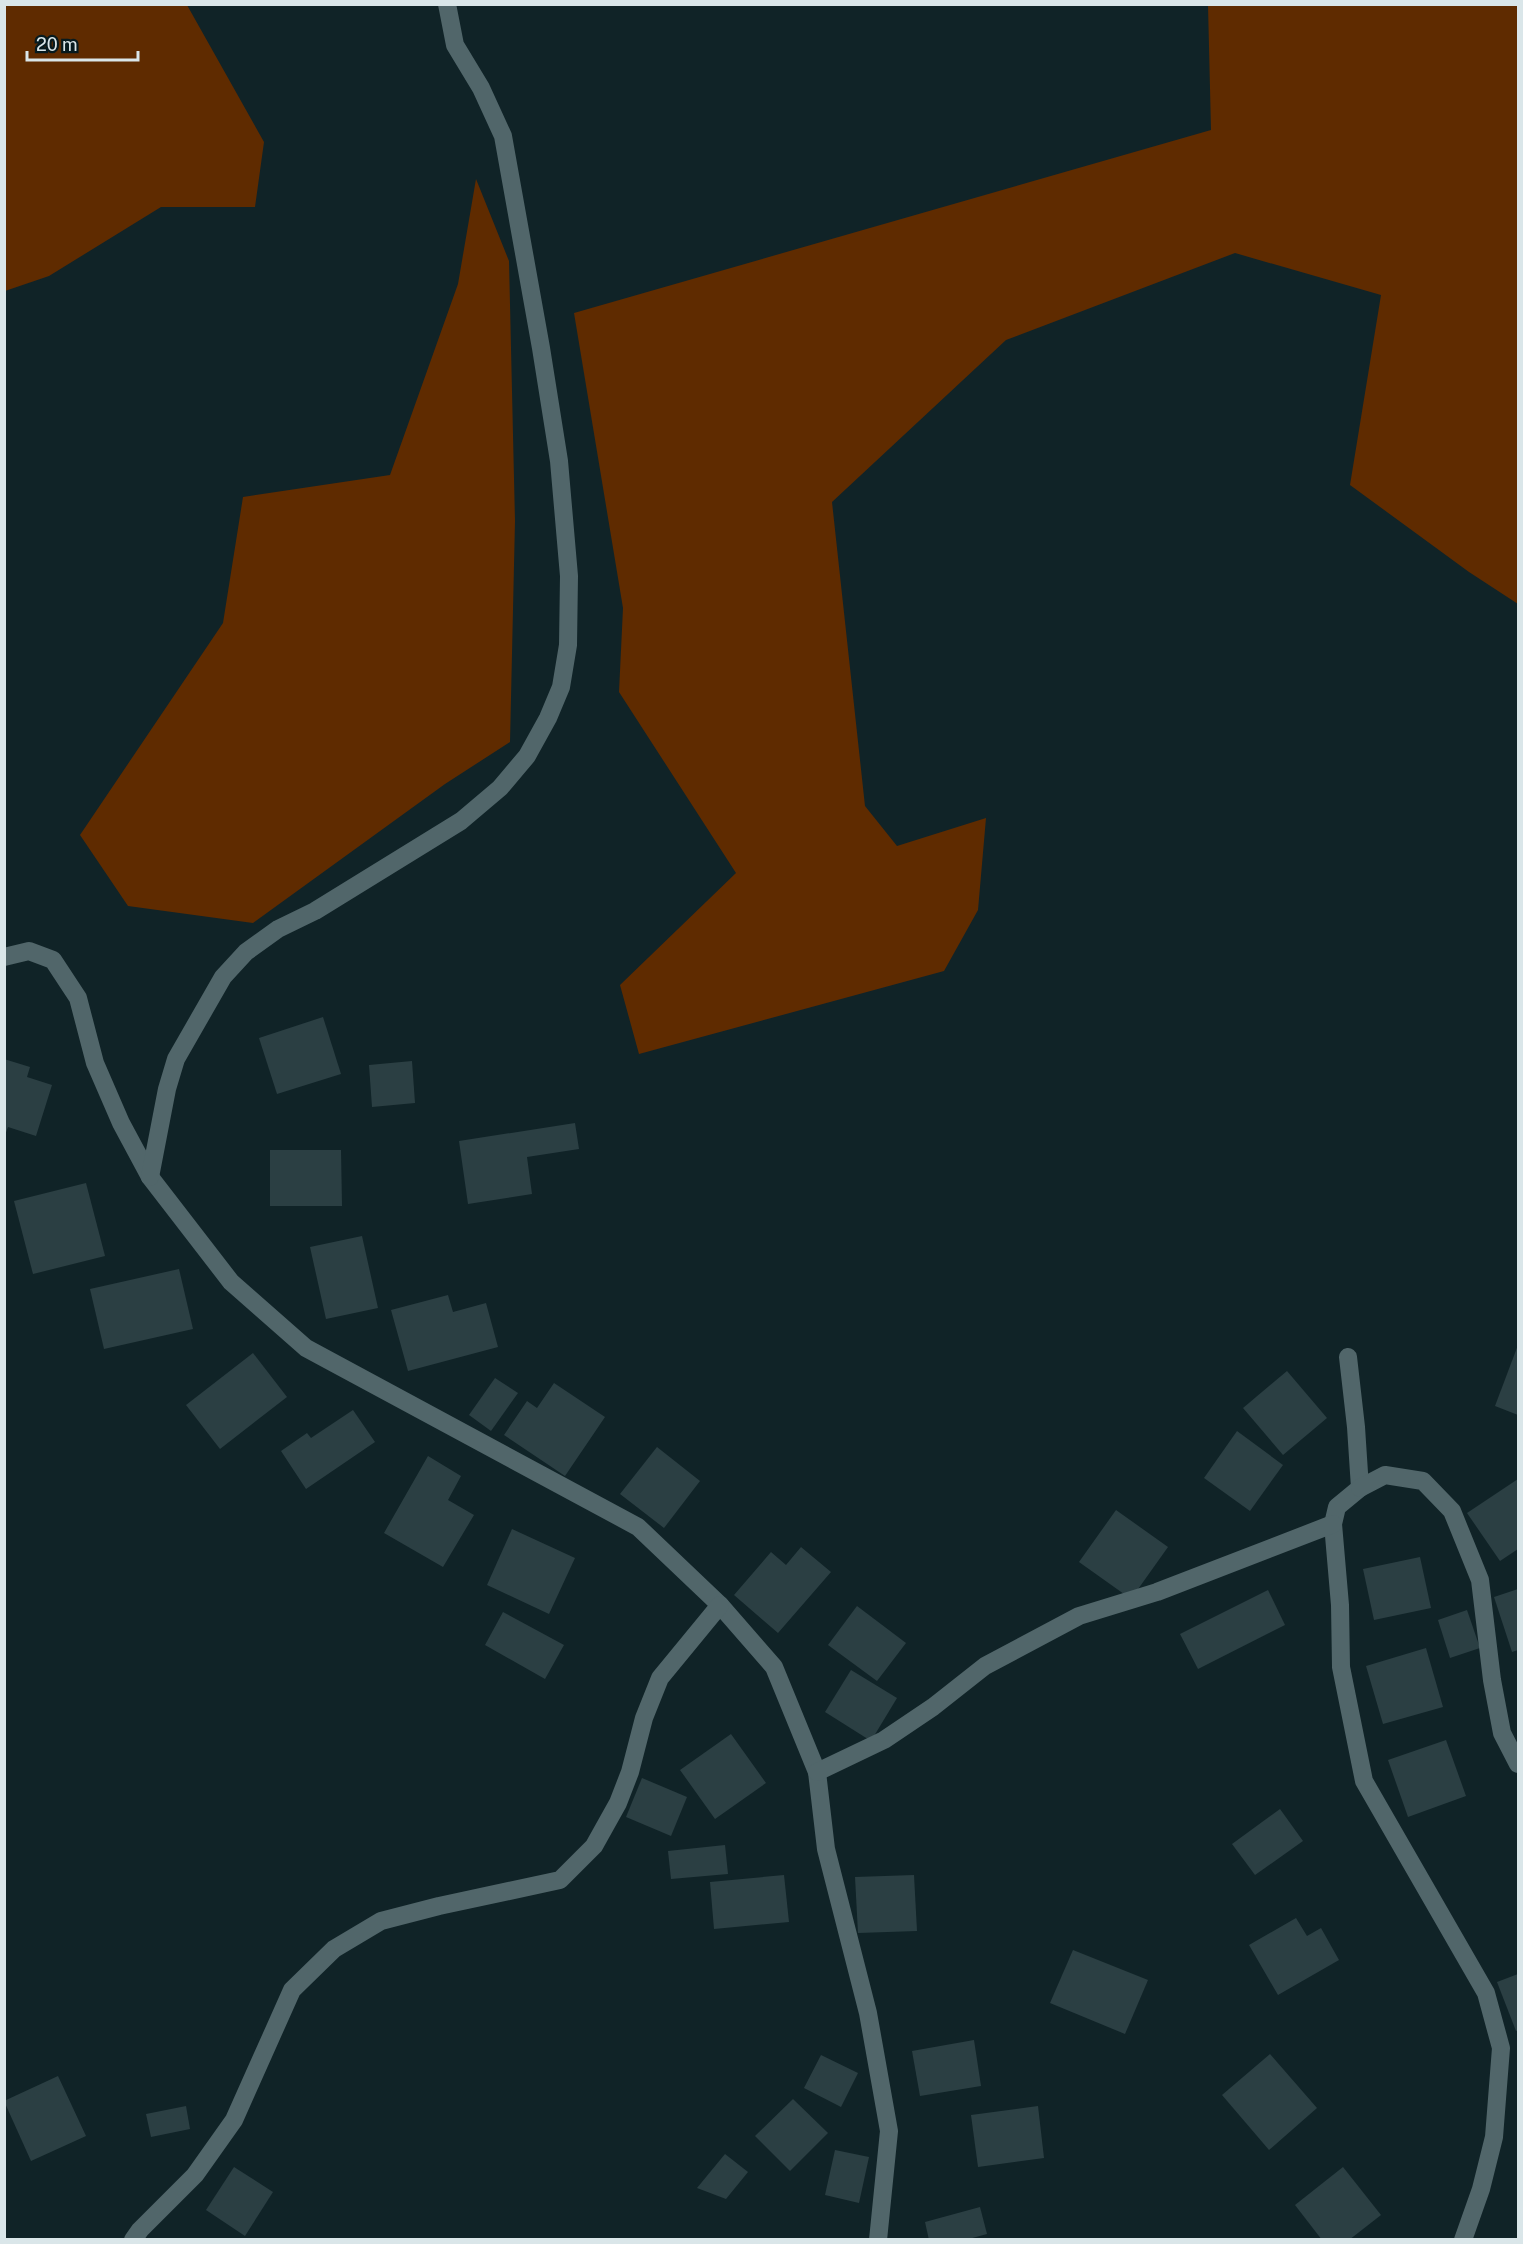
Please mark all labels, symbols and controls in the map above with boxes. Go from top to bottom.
scale bar [27,24,138,62]
text: 20 m [36,34,78,55]

